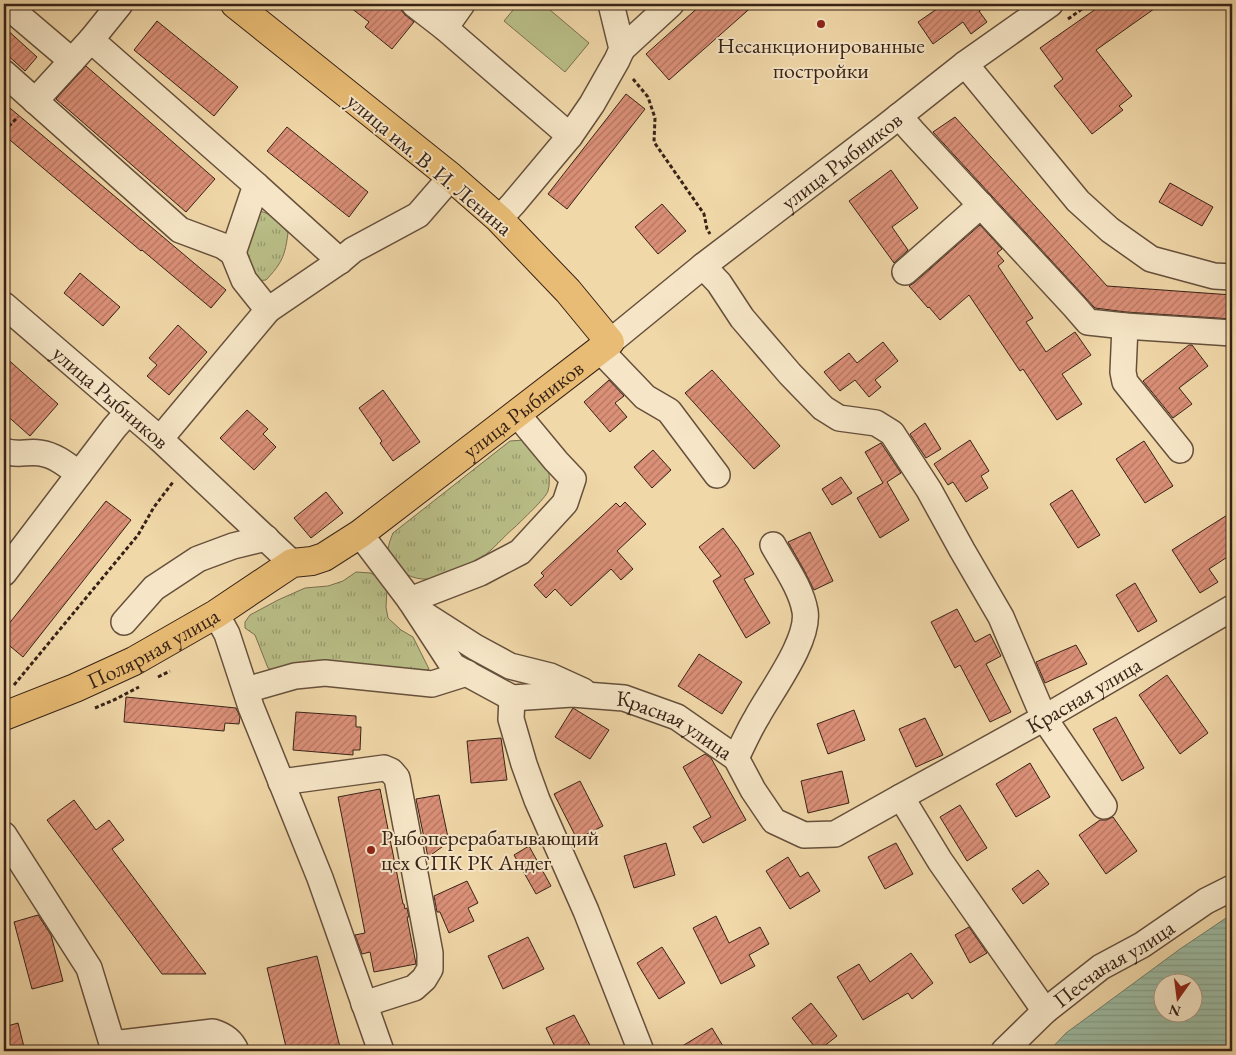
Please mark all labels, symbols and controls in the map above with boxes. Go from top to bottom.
marker: Несанкционированные постройки [815,18,827,30]
place label: Несанкционированные постройки [717,31,925,85]
street label: улица им. В. И. Ленина [341,87,519,242]
street label: улица Рыбников [775,105,908,217]
street label: улица Рыбников [46,339,175,455]
street label: улица Рыбников [457,354,590,465]
street label: Полярная улица [82,601,225,696]
street label: Красная улица [1021,650,1147,740]
street label: Красная улица [615,683,739,767]
place label: Рыбоперерабатывающий цех СПК РК Андег [381,823,600,877]
marker: Рыбоперерабатывающий цех СПК РК Андег [365,844,377,856]
street label: Песчаная улица [1047,913,1180,1014]
north arrow [1154,972,1204,1022]
text: N [1167,1000,1183,1021]

